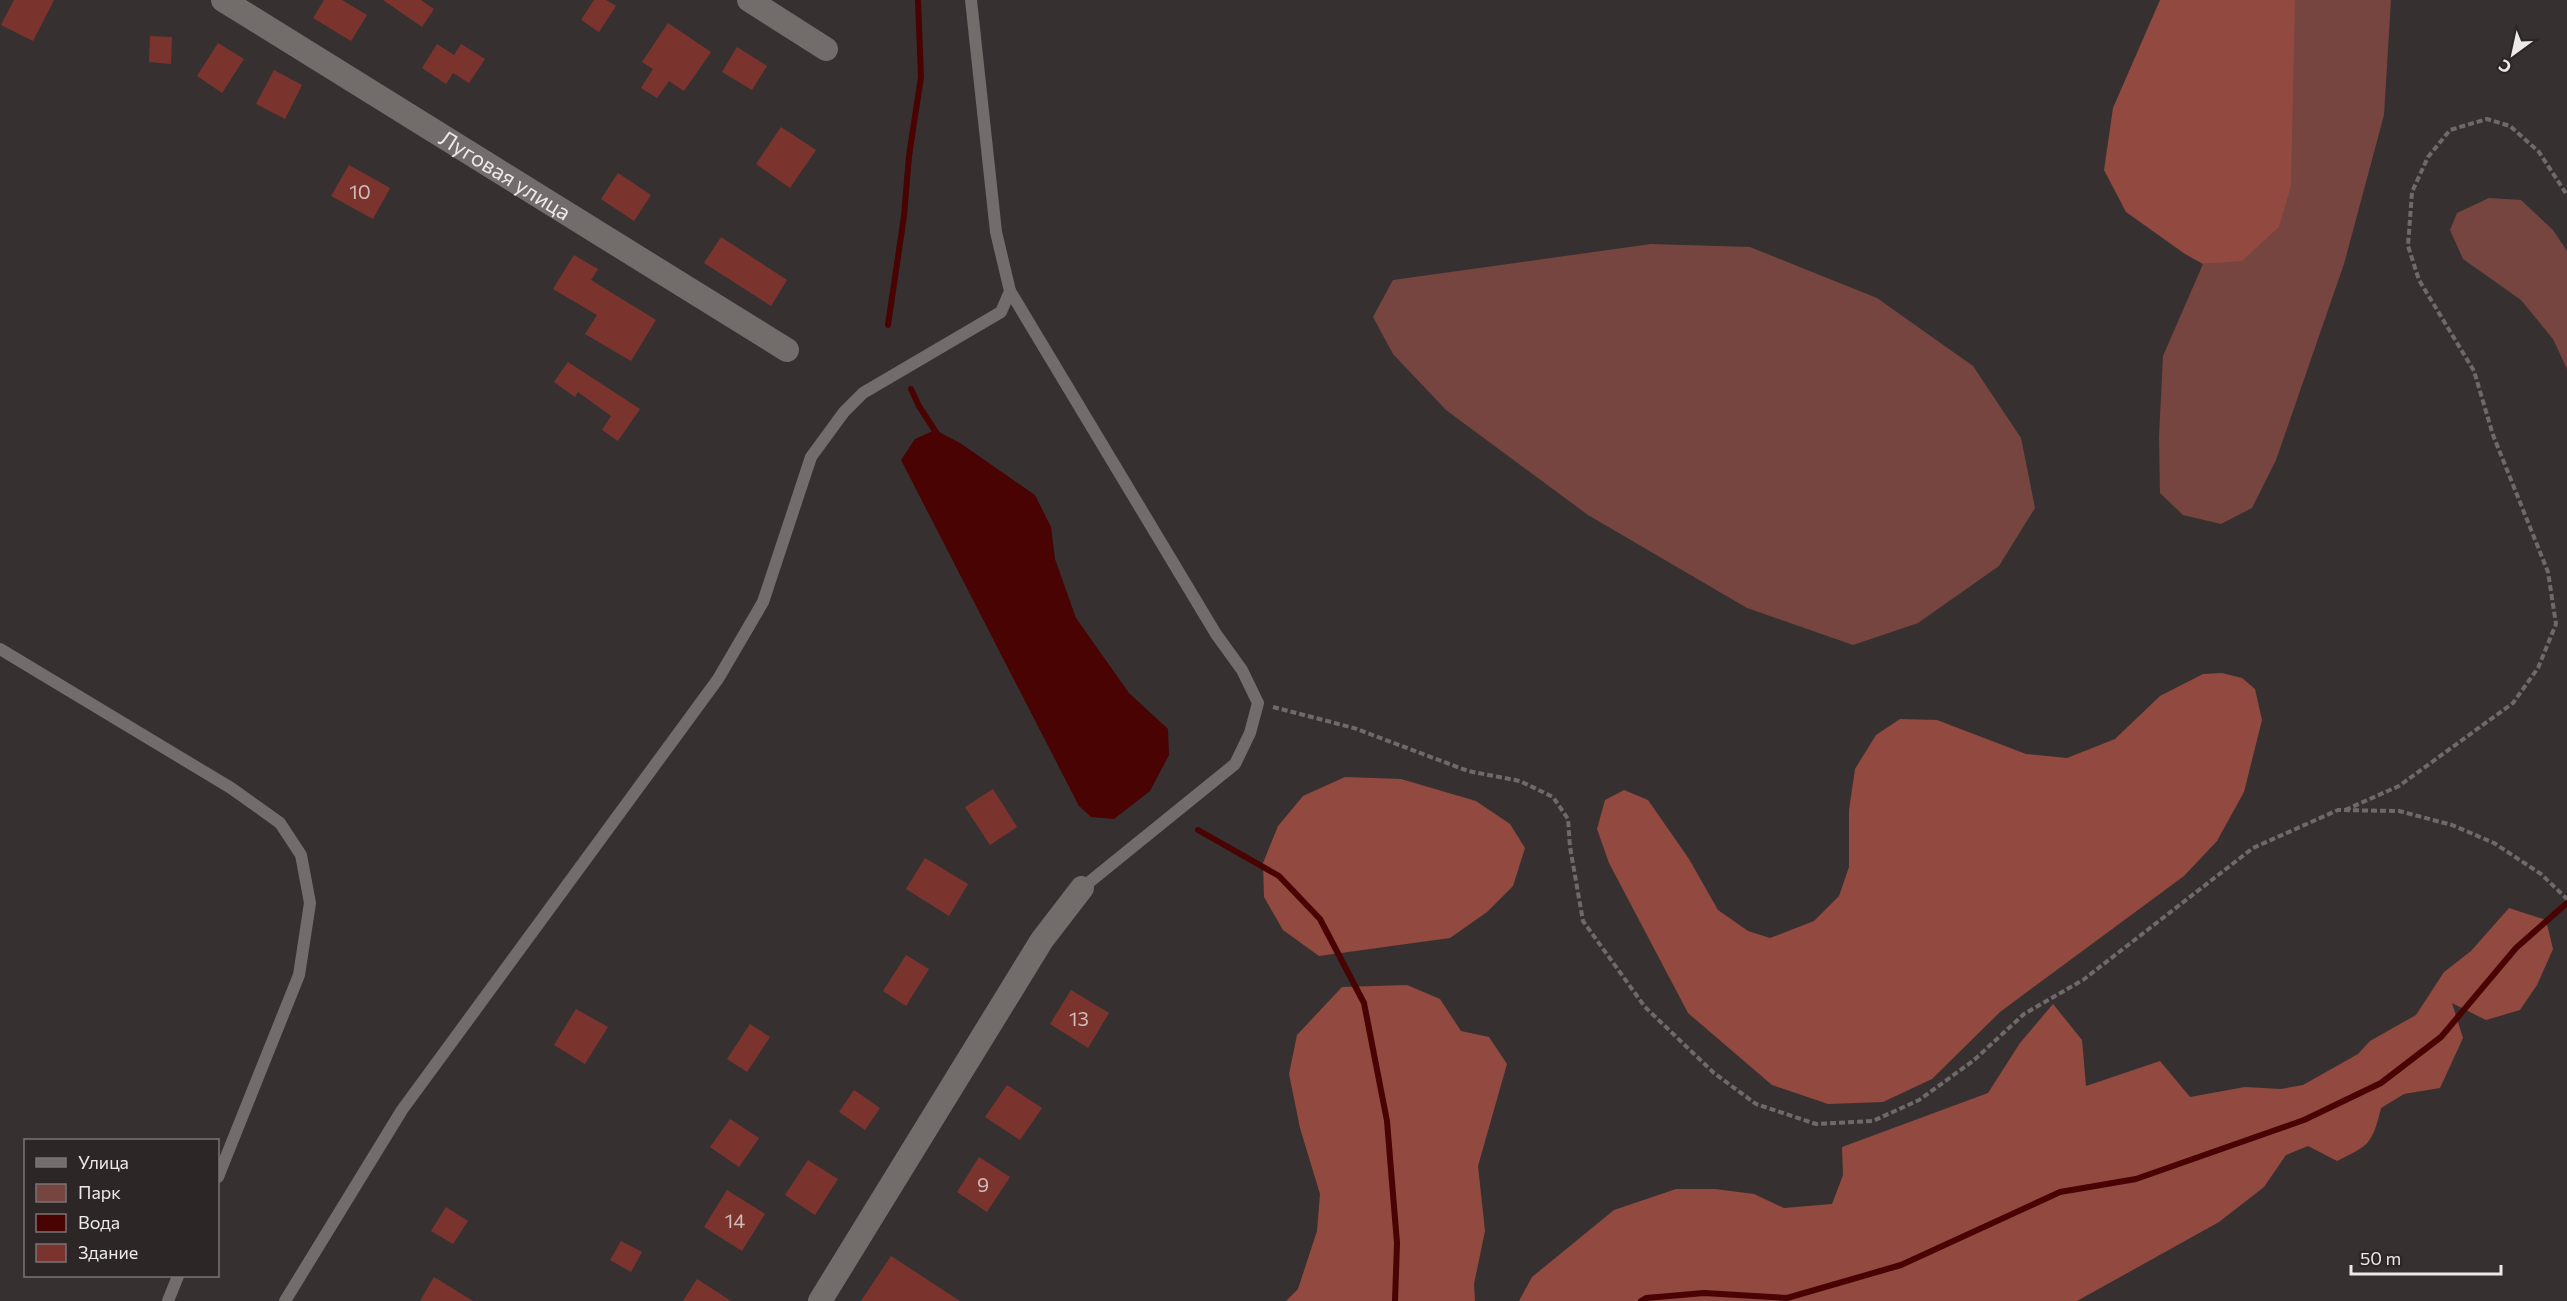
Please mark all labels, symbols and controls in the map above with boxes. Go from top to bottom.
north arrow [2483,24,2543,84]
text: С [2495,56,2514,78]
street label: Луговая улица [435,124,576,226]
house number: 10 [349,179,371,203]
house number: 13 [1069,1006,1089,1030]
legend [24,1139,219,1277]
text: Улица [78,1151,129,1173]
house number: 9 [977,1172,989,1196]
text: Парк [78,1181,121,1203]
house number: 14 [725,1208,745,1232]
text: Вода [78,1211,120,1233]
scale bar [2351,1238,2501,1276]
text: Здание [78,1241,138,1263]
text: 50 m [2360,1247,2401,1269]

